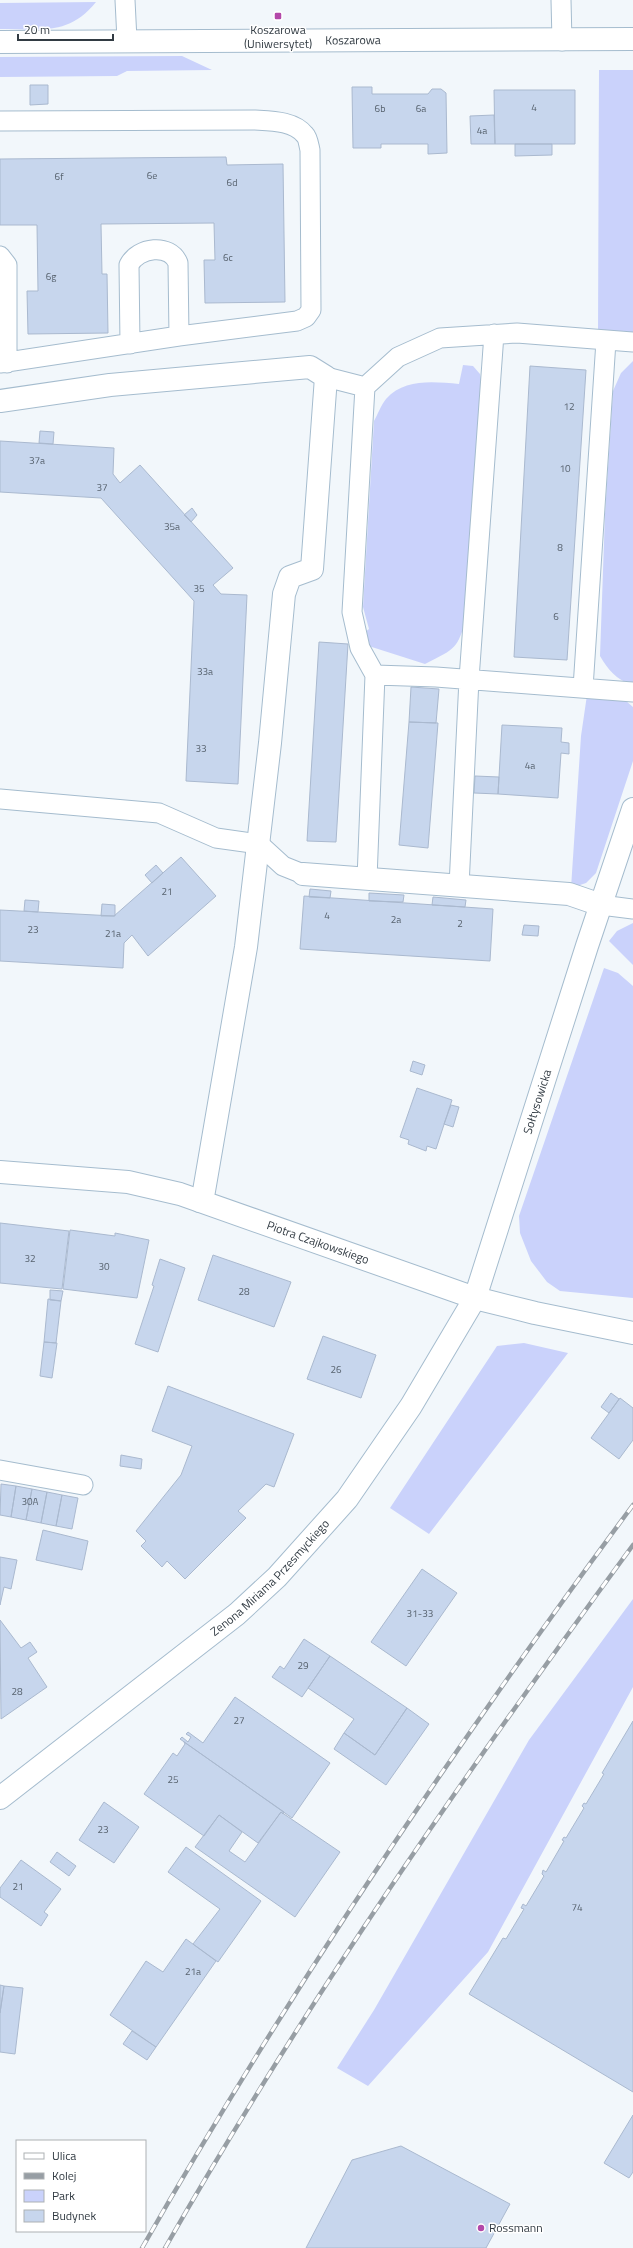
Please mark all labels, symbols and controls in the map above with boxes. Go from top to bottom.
marker: Koszarowa (Uniwersytet) [273,11,283,21]
scale bar [18,16,113,42]
text: 20 m [24,20,50,39]
place label: Koszarowa (Uniwersytet) [244,20,312,53]
street label: Koszarowa [325,30,381,49]
house number: 4 [531,100,537,115]
house number: 6b [375,101,385,116]
house number: 6a [416,101,426,116]
house number: 4a [477,123,487,138]
house number: 6e [147,168,157,183]
house number: 6f [55,169,64,184]
house number: 6d [227,175,237,190]
house number: 6c [223,250,233,265]
house number: 6g [46,269,56,284]
house number: 12 [563,399,575,414]
house number: 37a [29,453,45,468]
house number: 10 [559,461,571,476]
house number: 37 [96,480,108,495]
house number: 35a [164,519,180,534]
house number: 8 [557,540,563,555]
house number: 35 [193,581,205,596]
house number: 6 [553,609,559,624]
house number: 33a [197,664,213,679]
house number: 33 [195,741,207,756]
house number: 4a [525,758,535,773]
house number: 21 [161,884,173,899]
house number: 4 [324,908,330,923]
house number: 2a [391,912,401,927]
house number: 2 [457,916,463,931]
house number: 23 [27,922,39,937]
house number: 21a [105,926,121,941]
street label: Sołtysowicka [518,1067,556,1136]
street label: Piotra Czajkowskiego [264,1215,372,1269]
house number: 32 [24,1251,36,1266]
house number: 30 [98,1259,110,1274]
house number: 28 [238,1284,250,1299]
house number: 26 [330,1362,342,1377]
house number: 30A [21,1494,39,1509]
street label: Zenona Miriama Przesmyckiego [206,1515,334,1640]
house number: 31-33 [407,1606,433,1621]
house number: 29 [297,1658,309,1673]
house number: 28 [11,1684,23,1699]
house number: 27 [233,1713,245,1728]
house number: 25 [167,1772,179,1787]
house number: 23 [97,1822,109,1837]
house number: 21 [12,1879,24,1894]
house number: 74 [571,1900,583,1915]
house number: 21a [185,1964,201,1979]
legend [16,2140,146,2232]
text: Ulica [52,2146,76,2165]
text: Kolej [52,2166,76,2185]
text: Park [52,2186,75,2205]
text: Budynek [52,2206,96,2225]
place label: Rossmann [489,2218,543,2237]
marker: Rossmann [476,2223,486,2233]

